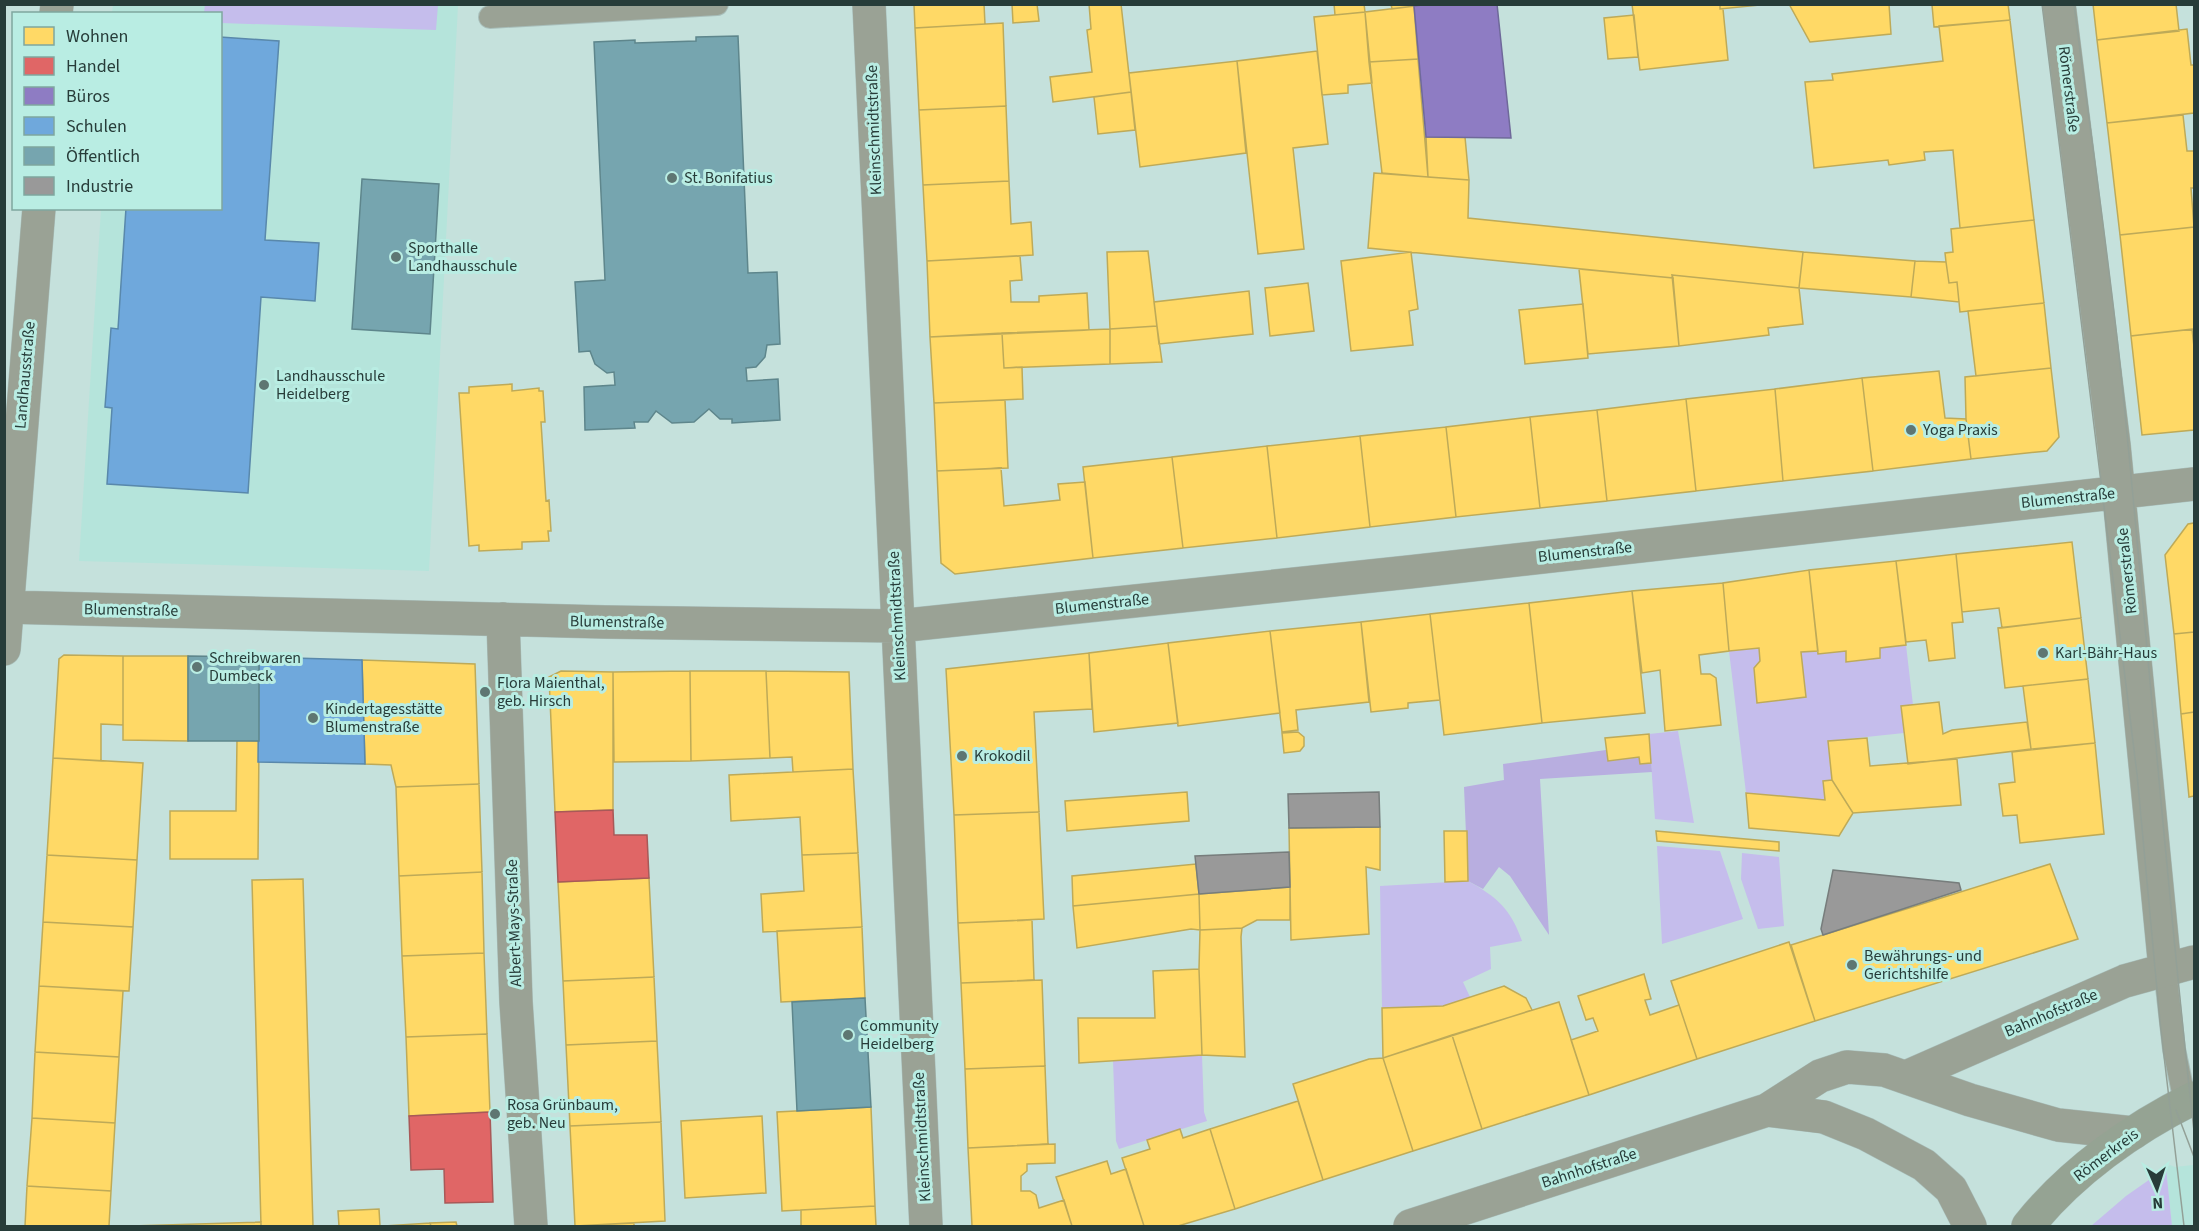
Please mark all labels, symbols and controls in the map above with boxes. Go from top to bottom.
legend [12,12,222,210]
text: Wohnen [66,24,128,49]
street label: Römerstraße [2053,45,2085,133]
text: Handel [66,54,120,79]
street label: Kleinschmidtstraße [861,65,887,195]
text: Büros [66,84,110,109]
text: Schulen [66,114,127,139]
text: Öffentlich [66,144,140,169]
place label: St. Bonifatius [684,167,773,189]
marker: St. Bonifatius [665,171,679,185]
text: Industrie [66,174,133,199]
place label: Sporthalle Landhausschule [408,237,517,277]
marker: Sporthalle Landhausschule [389,250,403,264]
street label: Landhausstraße [9,320,41,430]
place label: Landhausschule Heidelberg [276,365,385,405]
marker: Landhausschule Heidelberg [257,378,271,392]
place label: Yoga Praxis [1922,419,1998,441]
marker: Yoga Praxis [1904,423,1918,437]
street label: Blumenstraße [2020,482,2116,514]
street label: Römerstraße [2112,527,2142,615]
street label: Blumenstraße [1537,536,1633,568]
street label: Kleinschmidtstraße [883,550,911,682]
street label: Blumenstraße [1054,588,1150,620]
street label: Blumenstraße [84,598,178,622]
street label: Blumenstraße [570,610,664,634]
place label: Karl-Bähr-Haus [2055,642,2157,664]
marker: Karl-Bähr-Haus [2036,646,2050,660]
place label: Schreibwaren Dumbeck [209,647,301,687]
marker: Schreibwaren Dumbeck [190,660,204,674]
place label: Flora Maienthal, geb. Hirsch [497,672,605,712]
marker: Flora Maienthal, geb. Hirsch [478,685,492,699]
place label: Kindertagesstätte Blumenstraße [325,698,443,738]
marker: Kindertagesstätte Blumenstraße [306,711,320,725]
place label: Krokodil [974,745,1031,767]
marker: Krokodil [955,749,969,763]
street label: Albert-Mays-Straße [501,859,527,987]
place label: Bewährungs- und Gerichtshilfe [1864,945,1982,985]
marker: Bewährungs- und Gerichtshilfe [1845,958,1859,972]
street label: Bahnhofstraße [2001,983,2101,1042]
place label: Community Heidelberg [860,1015,939,1055]
marker: Community Heidelberg [841,1028,855,1042]
street label: Kleinschmidtstraße [908,1071,936,1203]
place label: Rosa Grünbaum, geb. Neu [507,1094,618,1134]
marker: Rosa Grünbaum, geb. Neu [488,1107,502,1121]
street label: Römerkreis [2069,1123,2143,1187]
street label: Bahnhofstraße [1538,1142,1640,1194]
north arrow [2127,1159,2187,1219]
text: N [2152,1192,2164,1214]

